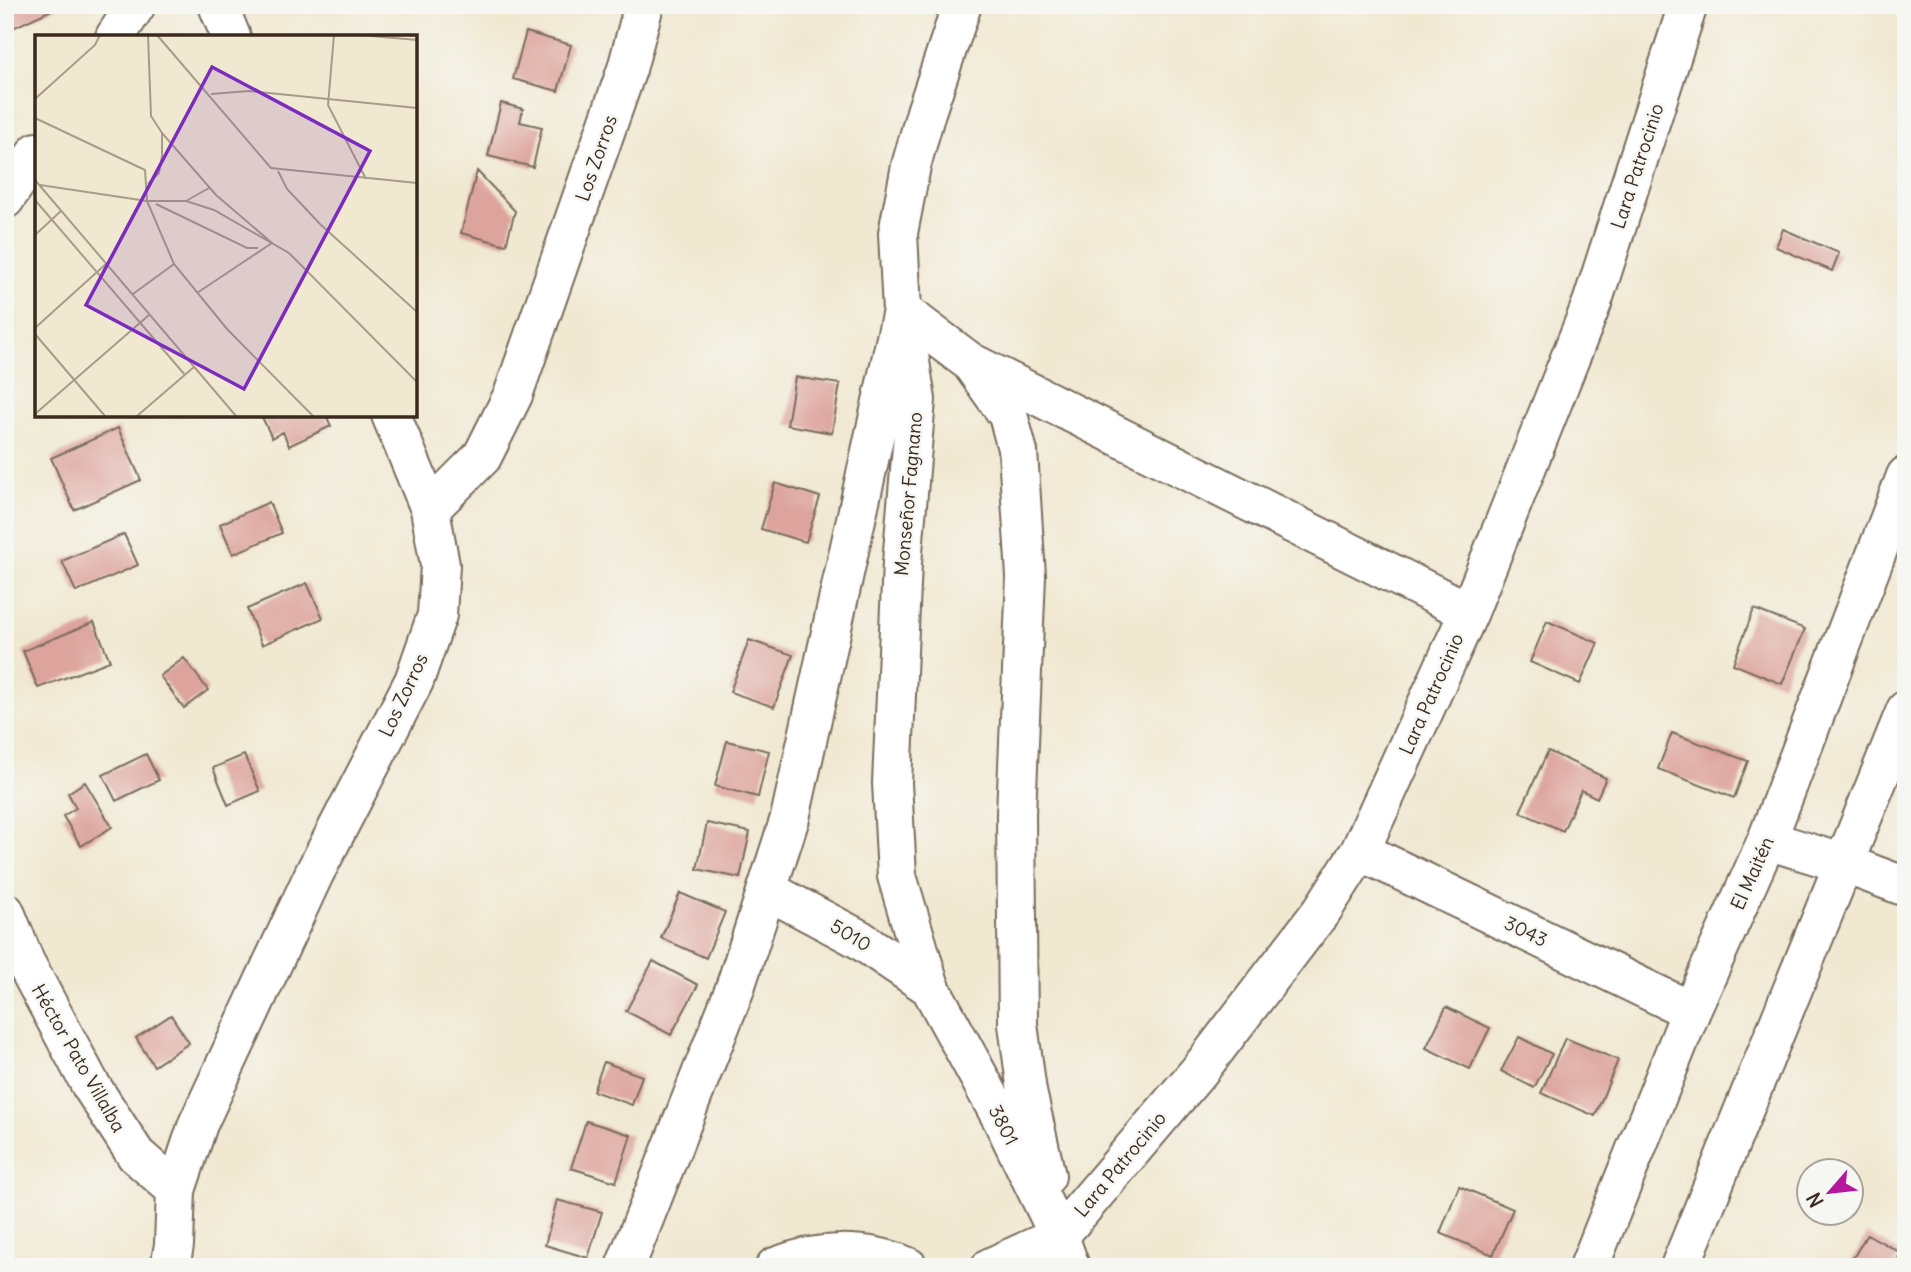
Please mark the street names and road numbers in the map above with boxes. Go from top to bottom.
street label: Lara Patrocinio [1605,100,1669,232]
street label: Los Zorros [570,112,622,204]
street label: Monseñor Fagnano [889,411,927,577]
street label: Lara Patrocinio [1394,630,1468,758]
street label: Los Zorros [373,649,433,741]
street label: El Maitén [1725,833,1779,913]
street label: 3043 [1500,910,1552,952]
street label: 5010 [826,914,876,956]
street label: Héctor Pato Villalba [27,980,131,1137]
street label: 3801 [984,1101,1024,1149]
street label: Lara Patrocinio [1069,1106,1171,1222]

